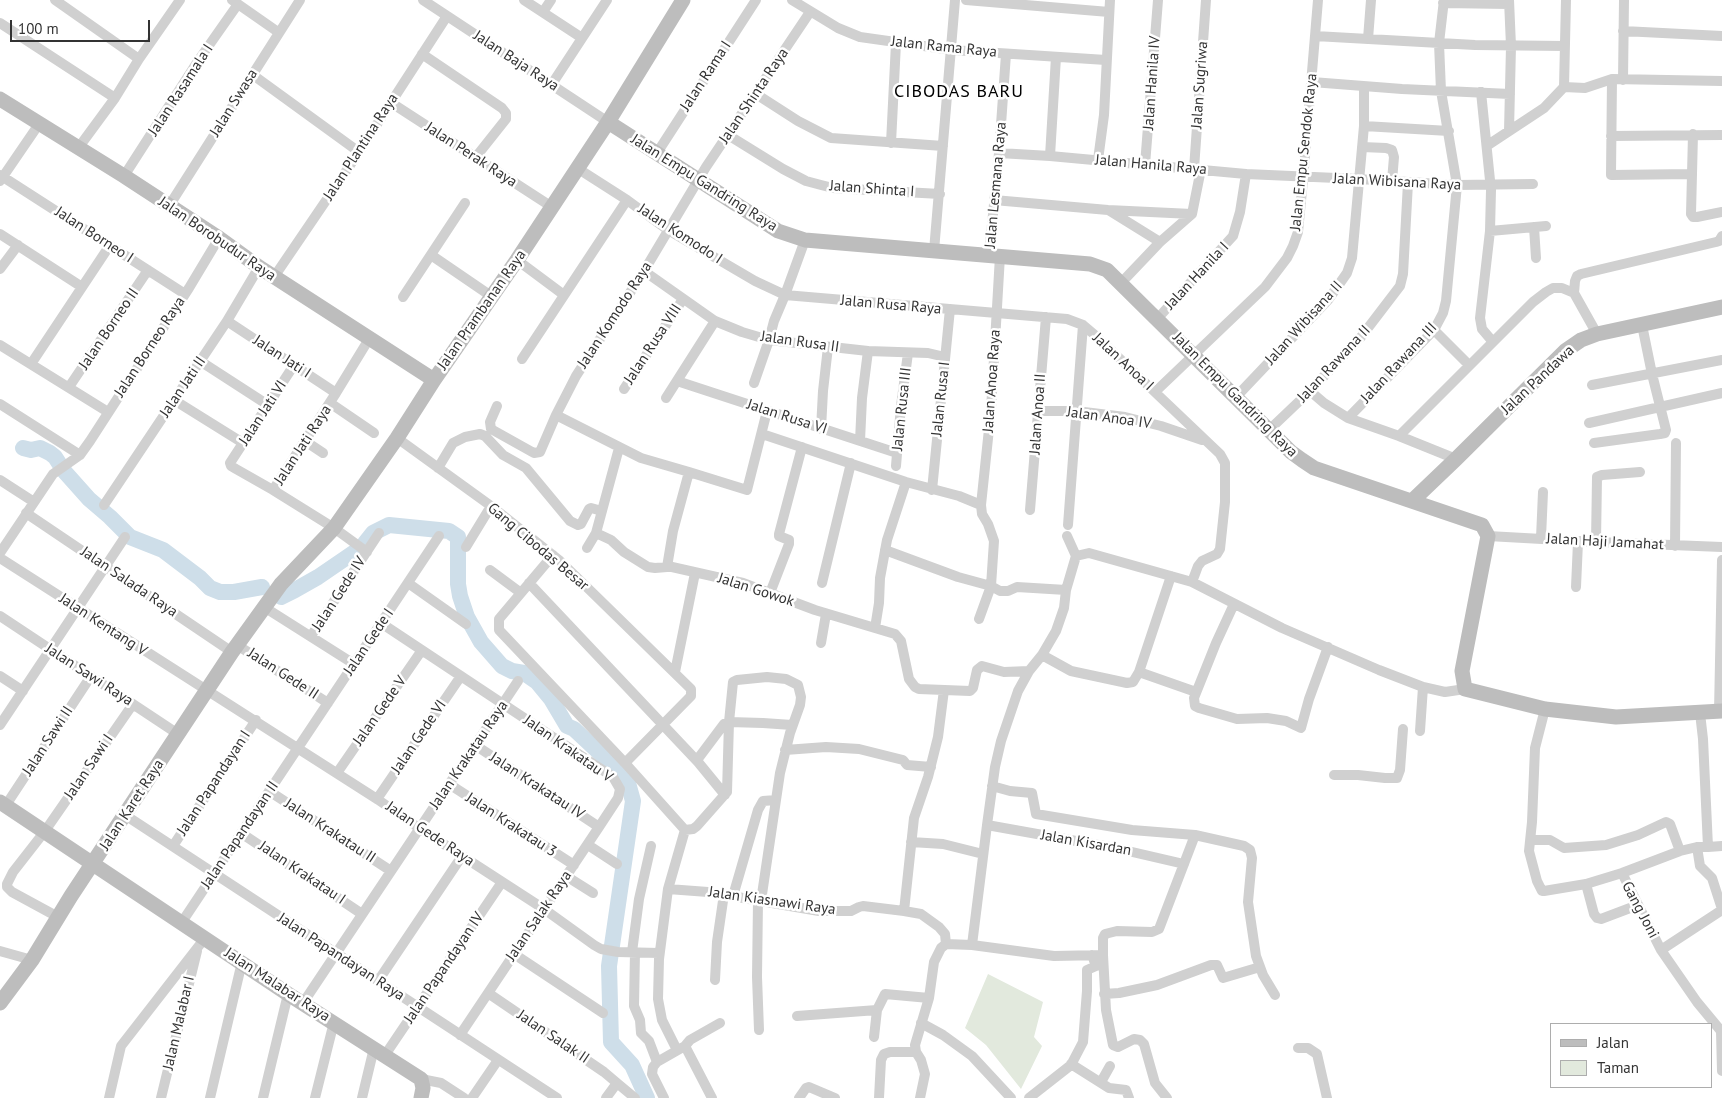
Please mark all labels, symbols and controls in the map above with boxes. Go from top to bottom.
scale bar [12,10,152,42]
text: 100 m [18,19,59,38]
street label: Jalan Baja Raya [470,27,562,95]
street label: Jalan Rama Raya [890,32,998,62]
street label: Jalan Hanila IV [1140,35,1164,131]
street label: Jalan Rama I [677,38,735,114]
street label: Jalan Rasamala I [145,41,217,139]
street label: Jalan Sugriwa [1188,41,1212,129]
street label: Jalan Shinta Raya [715,45,793,147]
street label: Jalan Swasa [206,66,262,140]
street label: Jalan Empu Sendok Raya [1287,72,1321,232]
district label: CIBODAS BARU [892,81,1026,103]
street label: Jalan Plantina Raya [320,90,402,204]
street label: Jalan Perak Raya [422,119,520,191]
street label: Jalan Lesmana Raya [982,121,1010,249]
street label: Jalan Empu Gandring Raya [627,131,781,235]
street label: Jalan Hanila Raya [1094,151,1208,179]
street label: Jalan Wibisana Raya [1332,170,1462,194]
street label: Jalan Shinta I [829,177,915,201]
street label: Jalan Borobudur Raya [155,193,279,285]
street label: Jalan Komodo I [634,200,726,268]
street label: Jalan Borneo I [51,203,137,267]
street label: Jalan Hanila I [1161,238,1233,314]
street label: Jalan Prambanan Raya [434,246,530,374]
street label: Jalan Komodo Raya [574,258,656,372]
street label: Jalan Wibisana II [1262,277,1346,369]
street label: Jalan Borneo II [75,285,143,373]
street label: Jalan Rusa Raya [840,292,942,318]
street label: Jalan Borneo Raya [111,293,189,401]
street label: Jalan Rusa VIII [620,300,686,388]
street label: Jalan Rawana III [1357,319,1441,407]
street label: Jalan Rawana II [1294,322,1374,406]
street label: Jalan Rusa II [760,328,840,356]
street label: Jalan Anoa Raya [979,329,1005,433]
street label: Jalan Anoa I [1089,329,1157,395]
street label: Jalan Empu Gandring Raya [1169,329,1301,461]
street label: Jalan Jati I [250,332,314,382]
street label: Jalan Pandawa [1498,342,1578,418]
street label: Jalan Jati II [156,353,210,421]
street label: Jalan Rusa I [928,361,954,437]
street label: Jalan Rusa III [889,367,915,451]
street label: Jalan Anoa II [1026,373,1050,455]
street label: Jalan Jati VI [235,377,291,449]
street label: Jalan Rusa VI [745,396,829,438]
street label: Jalan Jati Raya [271,402,335,488]
street label: Jalan Anoa IV [1066,403,1152,433]
street label: Gang Cibodas Besar [484,499,592,595]
street label: Jalan Haji Jamahat [1546,530,1664,554]
street label: Jalan Salada Raya [77,543,181,621]
street label: Jalan Gede IV [308,553,370,635]
street label: Jalan Gowok [716,569,796,611]
street label: Jalan Kentang V [56,590,150,660]
street label: Jalan Gede I [340,605,398,679]
street label: Jalan Sawi Raya [42,640,136,710]
street label: Jalan Gede II [244,644,322,704]
street label: Jalan Gede V [349,673,411,749]
street label: Jalan Gede VI [388,697,450,777]
street label: Jalan Krakatau Raya [426,697,512,813]
street label: Jalan Sawi II [19,703,77,779]
street label: Jalan Krakatau V [520,712,616,786]
street label: Jalan Papandayan I [173,727,255,839]
street label: Jalan Sawi I [61,731,117,803]
street label: Jalan Krakatau IV [486,749,588,823]
street label: Jalan Karet Raya [96,756,168,854]
street label: Jalan Papandayan II [197,778,283,892]
street label: Jalan Krakatau 3 [462,789,560,861]
street label: Jalan Krakatau II [281,795,379,867]
street label: Jalan Gede Raya [382,798,478,870]
street label: Jalan Kisardan [1039,826,1133,860]
street label: Jalan Krakatau I [255,837,349,909]
street label: Jalan Salak Raya [502,867,576,965]
street label: Gang Joni [1618,879,1662,941]
street label: Jalan Kiasnawi Raya [707,883,837,919]
street label: Jalan Papandayan Raya [274,909,408,1005]
street label: Jalan Papandayan IV [400,909,488,1027]
street label: Jalan Malabar Raya [221,944,333,1026]
street label: Jalan Malabar I [159,974,199,1072]
street label: Jalan Salak II [514,1006,592,1068]
legend [1550,1023,1712,1088]
text: Jalan [1597,1033,1629,1052]
text: Taman [1597,1058,1639,1077]

